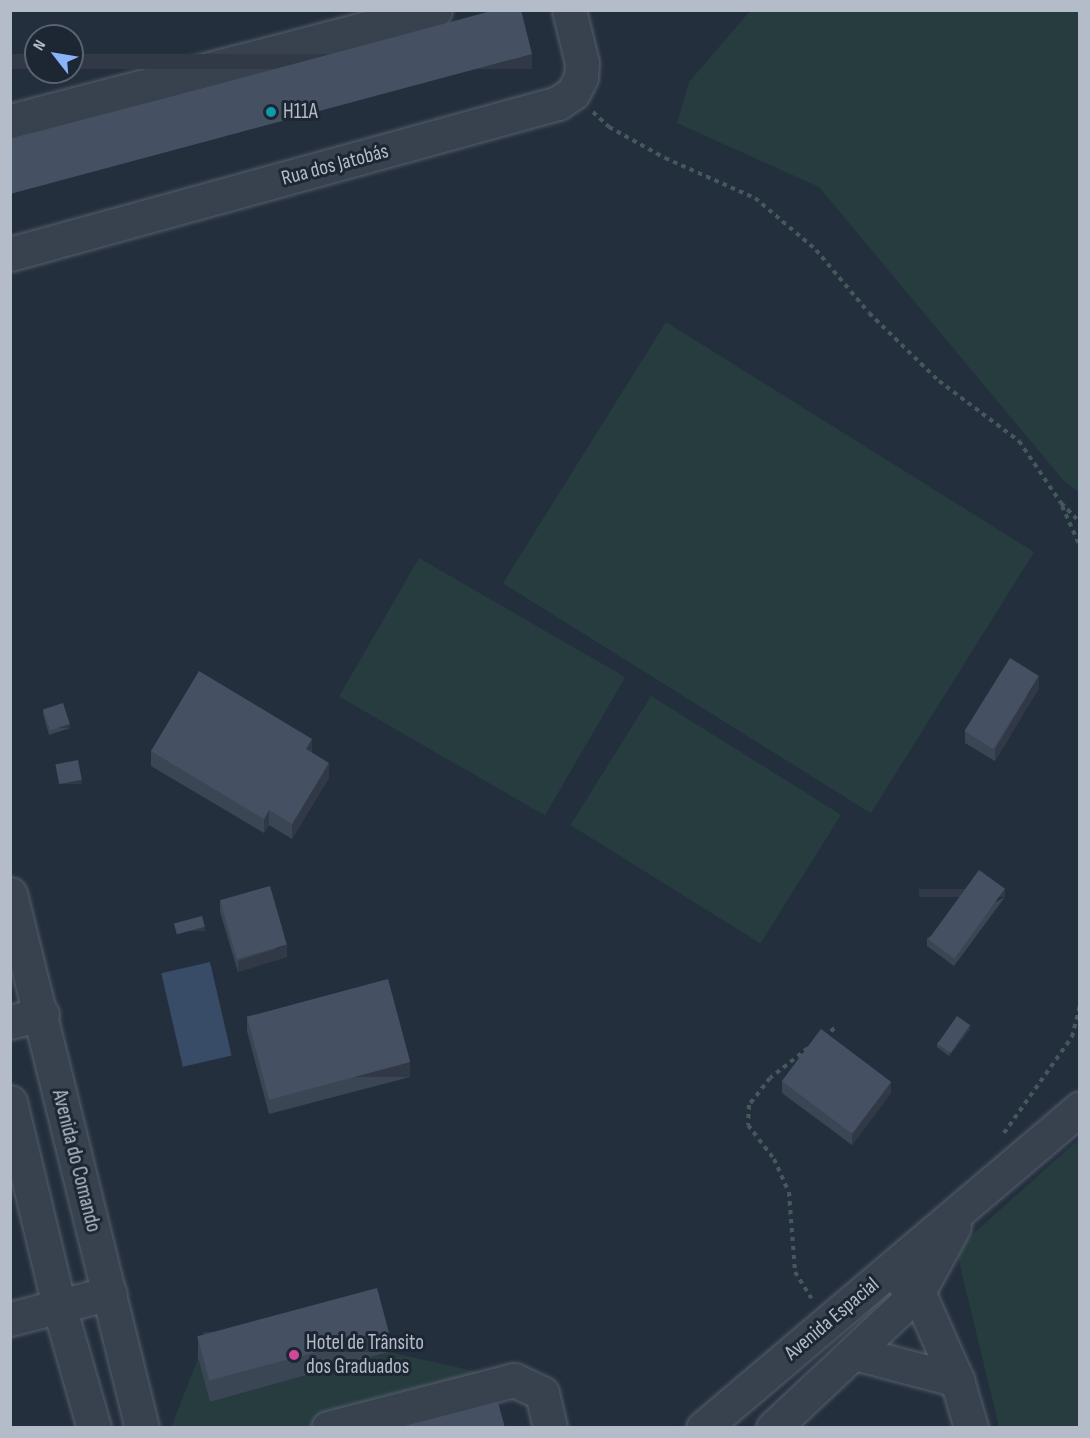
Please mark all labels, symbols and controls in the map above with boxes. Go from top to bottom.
north arrow [24,24,84,84]
text: N [30,37,50,54]
place label: H11A [283,99,318,125]
marker: H11A [264,105,278,119]
street label: Rua dos Jatobás [279,139,391,191]
street label: Avenida do Comando [46,1087,106,1235]
street label: Avenida Espacial [780,1272,884,1366]
place label: Hotel de Trânsito dos Graduados [306,1330,424,1380]
marker: Hotel de Trânsito dos Graduados [287,1348,301,1362]

